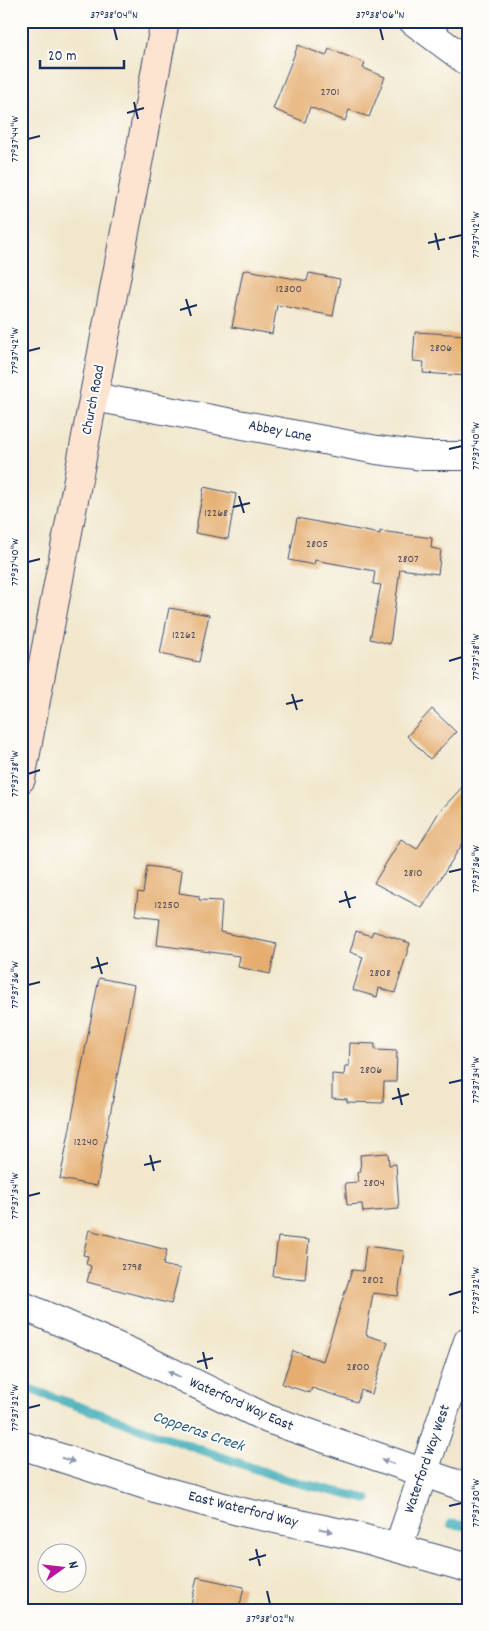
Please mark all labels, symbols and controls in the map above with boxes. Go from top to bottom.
text: 37°38'04"N [90,7,138,24]
text: 37°38'06"N [356,7,405,24]
scale bar [40,38,124,70]
text: 20 m [48,46,76,68]
house number: 2701 [320,84,340,101]
text: 77°37'44"W [7,116,24,162]
text: 77°37'42"W [468,212,485,258]
house number: 12300 [276,281,302,298]
text: 77°37'42"W [7,328,24,374]
house number: 2806 [430,340,452,357]
street label: Church Road [76,363,112,437]
street label: Abbey Lane [246,415,314,449]
text: 77°37'40"W [468,422,485,470]
house number: 12268 [204,505,228,522]
house number: 2805 [306,536,328,553]
text: 77°37'40"W [7,538,24,586]
house number: 2807 [397,551,419,568]
house number: 12262 [172,627,196,644]
text: 77°37'38"W [468,634,485,680]
text: 77°37'38"W [7,751,24,797]
text: 77°37'36"W [468,845,485,893]
house number: 2810 [403,865,423,882]
house number: 12250 [154,897,180,914]
text: 77°37'36"W [7,961,24,1009]
house number: 2808 [369,965,391,982]
text: 77°37'34"W [468,1056,485,1103]
house number: 2806 [360,1062,382,1079]
house number: 12240 [74,1134,98,1151]
text: 77°37'34"W [7,1172,24,1219]
house number: 2804 [363,1175,385,1192]
house number: 2798 [122,1259,142,1276]
text: 77°37'32"W [468,1267,485,1315]
house number: 2802 [362,1272,384,1289]
house number: 2800 [346,1359,370,1376]
one-way arrow [166,1369,181,1378]
street label: Waterford Way East [185,1372,297,1438]
text: 77°37'32"W [7,1384,24,1432]
street label: Waterford Way West [399,1401,457,1516]
water label: Copperas Creek [149,1406,248,1459]
one-way arrow [60,1456,75,1464]
one-way arrow [381,1458,396,1465]
text: 77°37'30"W [468,1479,485,1527]
street label: East Waterford Way [186,1486,301,1534]
one-way arrow [318,1526,333,1534]
north arrow [38,1544,88,1594]
text: N [62,1559,83,1571]
text: 37°38'02"N [246,1611,294,1628]

